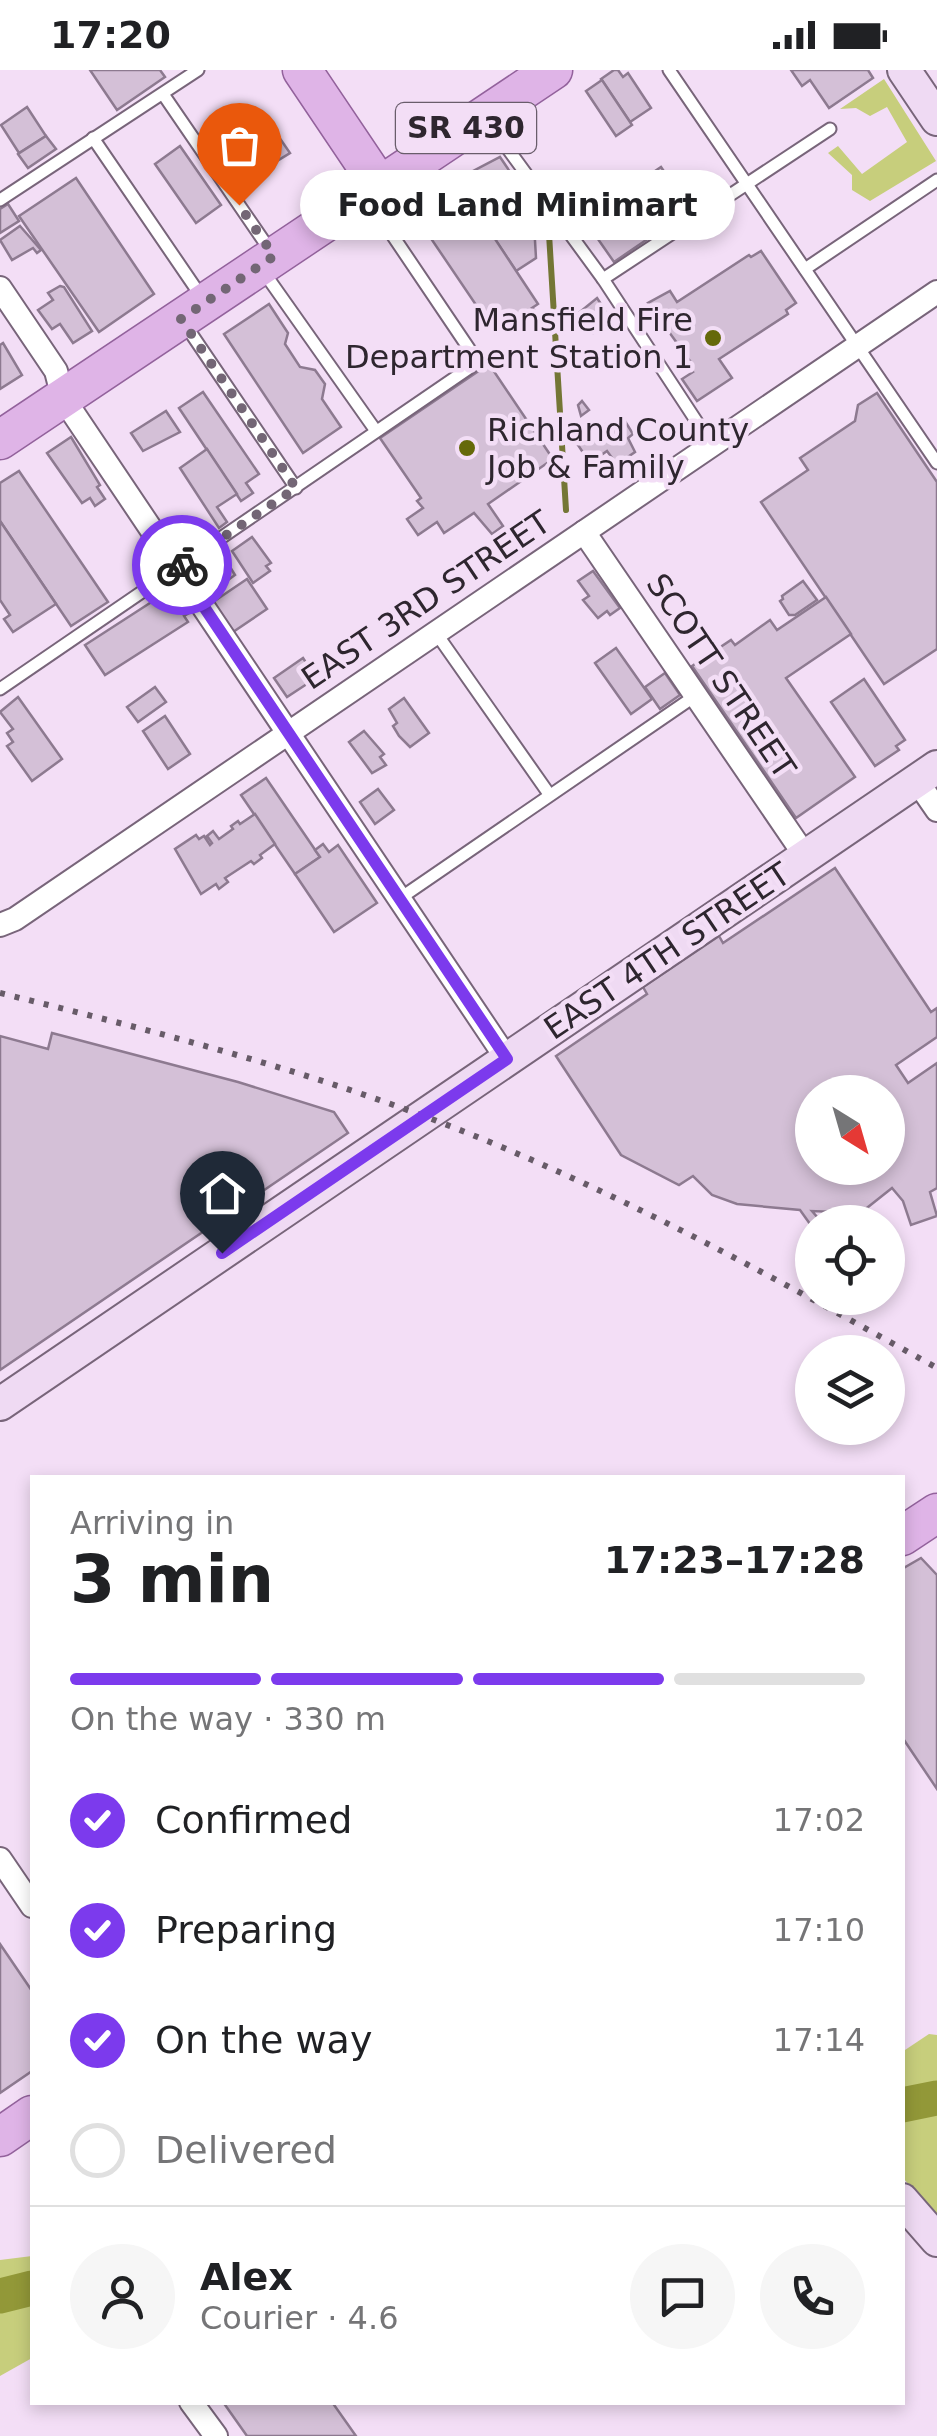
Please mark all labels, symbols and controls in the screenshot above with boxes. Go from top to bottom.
text: 17:20 [50,13,171,57]
pin [197,103,282,206]
road number: SR 430 [396,103,536,153]
icon: bag [212,118,267,173]
callout: Food Land Minimart [299,170,734,240]
text: Food Land Minimart [338,186,697,224]
place label: Mansfield Fire Department Station 1 [345,301,693,376]
marker: Mansfield Fire Department Station 1 [702,327,724,349]
place label: Richland County Job & Family [485,411,749,486]
marker: Richland County Job & Family [456,437,478,459]
street label: EAST 3RD STREET [294,502,558,697]
courier [132,515,232,615]
icon: bike [155,538,210,593]
street label: SCOTT STREET [639,566,804,786]
street label: EAST 4TH STREET [537,854,798,1047]
north arrow [795,1075,905,1185]
map controls [795,1075,905,1445]
pin [180,1151,265,1254]
icon: home [195,1166,250,1221]
button: locate [795,1205,905,1315]
button: layers [795,1335,905,1445]
text: Arriving in [70,1504,234,1542]
text: 17:23–17:28 [604,1538,865,1582]
text: 3 min [70,1542,274,1617]
text: On the way · 330 m [70,1700,386,1738]
icon: check [70,1793,125,1848]
text: Confirmed [155,1798,352,1842]
text: 17:02 [773,1801,865,1839]
icon: check [70,1903,125,1958]
text: Preparing [155,1908,337,1952]
text: 17:10 [773,1911,865,1949]
icon: check [70,2013,125,2068]
text: On the way [155,2018,372,2062]
text: 17:14 [773,2021,865,2059]
text: Delivered [155,2128,337,2172]
button: person [70,2244,175,2349]
button: chat [630,2244,735,2349]
button: phone [760,2244,865,2349]
text: Alex [200,2255,293,2299]
text: Courier · 4.6 [200,2299,399,2337]

